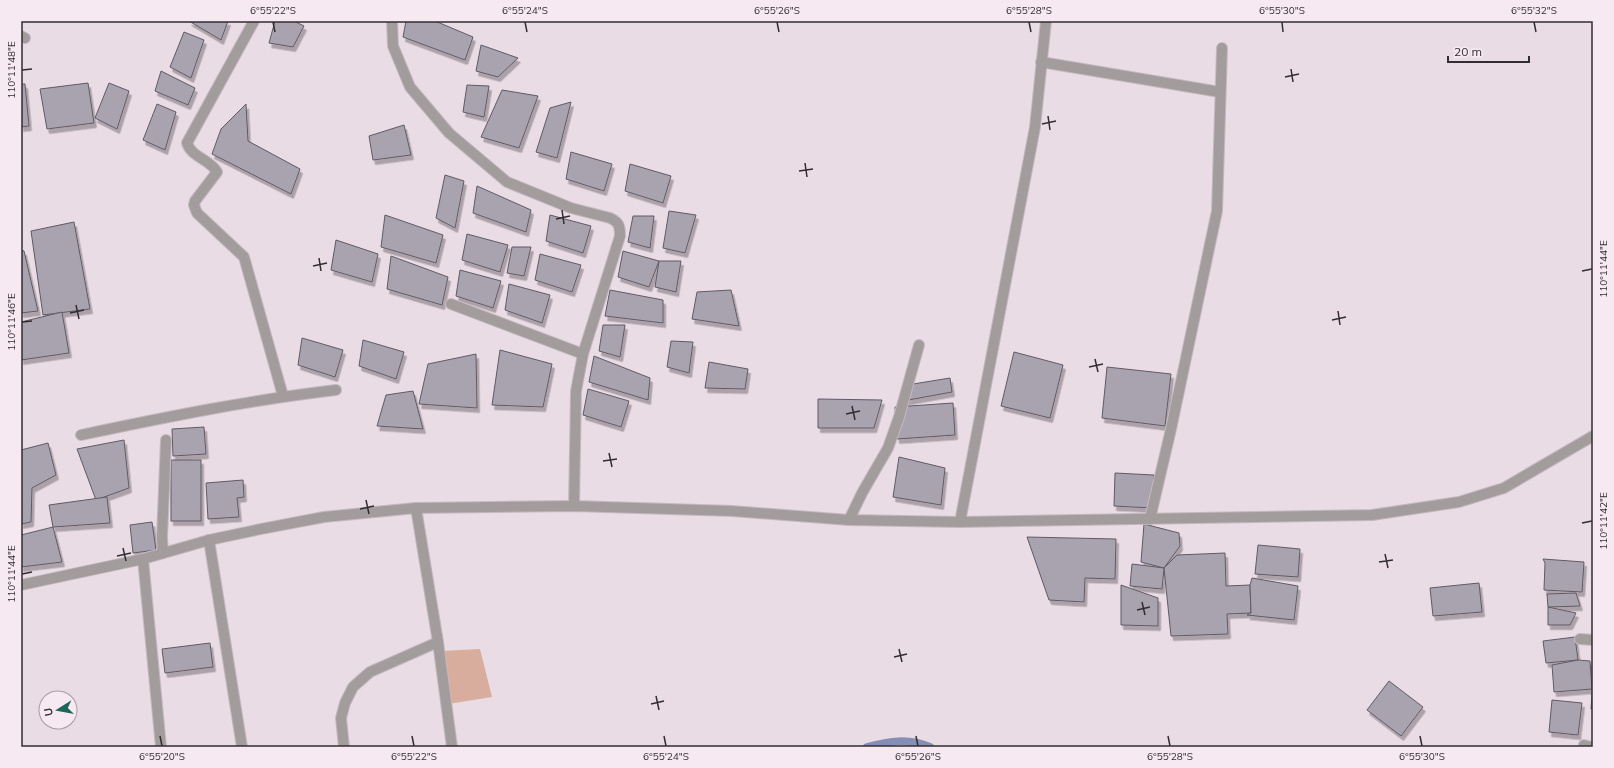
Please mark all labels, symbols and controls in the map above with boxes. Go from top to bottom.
text: 6°55'22"S [250,4,296,17]
text: 6°55'24"S [502,4,548,17]
text: 6°55'26"S [754,4,800,17]
text: 6°55'28"S [1006,4,1052,17]
text: 6°55'30"S [1259,4,1305,17]
text: 6°55'32"S [1511,4,1557,17]
scale bar [1448,38,1529,64]
text: 110°11'48"E [5,41,18,99]
text: 20 m [1454,44,1482,59]
text: 110°11'44"E [1597,240,1610,298]
text: 110°11'46"E [5,293,18,351]
text: 110°11'42"E [1597,492,1610,550]
text: 110°11'44"E [5,545,18,603]
north arrow [38,690,78,730]
text: U [41,707,56,717]
text: 6°55'20"S [139,750,185,763]
text: 6°55'22"S [391,750,437,763]
text: 6°55'24"S [643,750,689,763]
text: 6°55'26"S [895,750,941,763]
text: 6°55'28"S [1147,750,1193,763]
text: 6°55'30"S [1399,750,1445,763]

